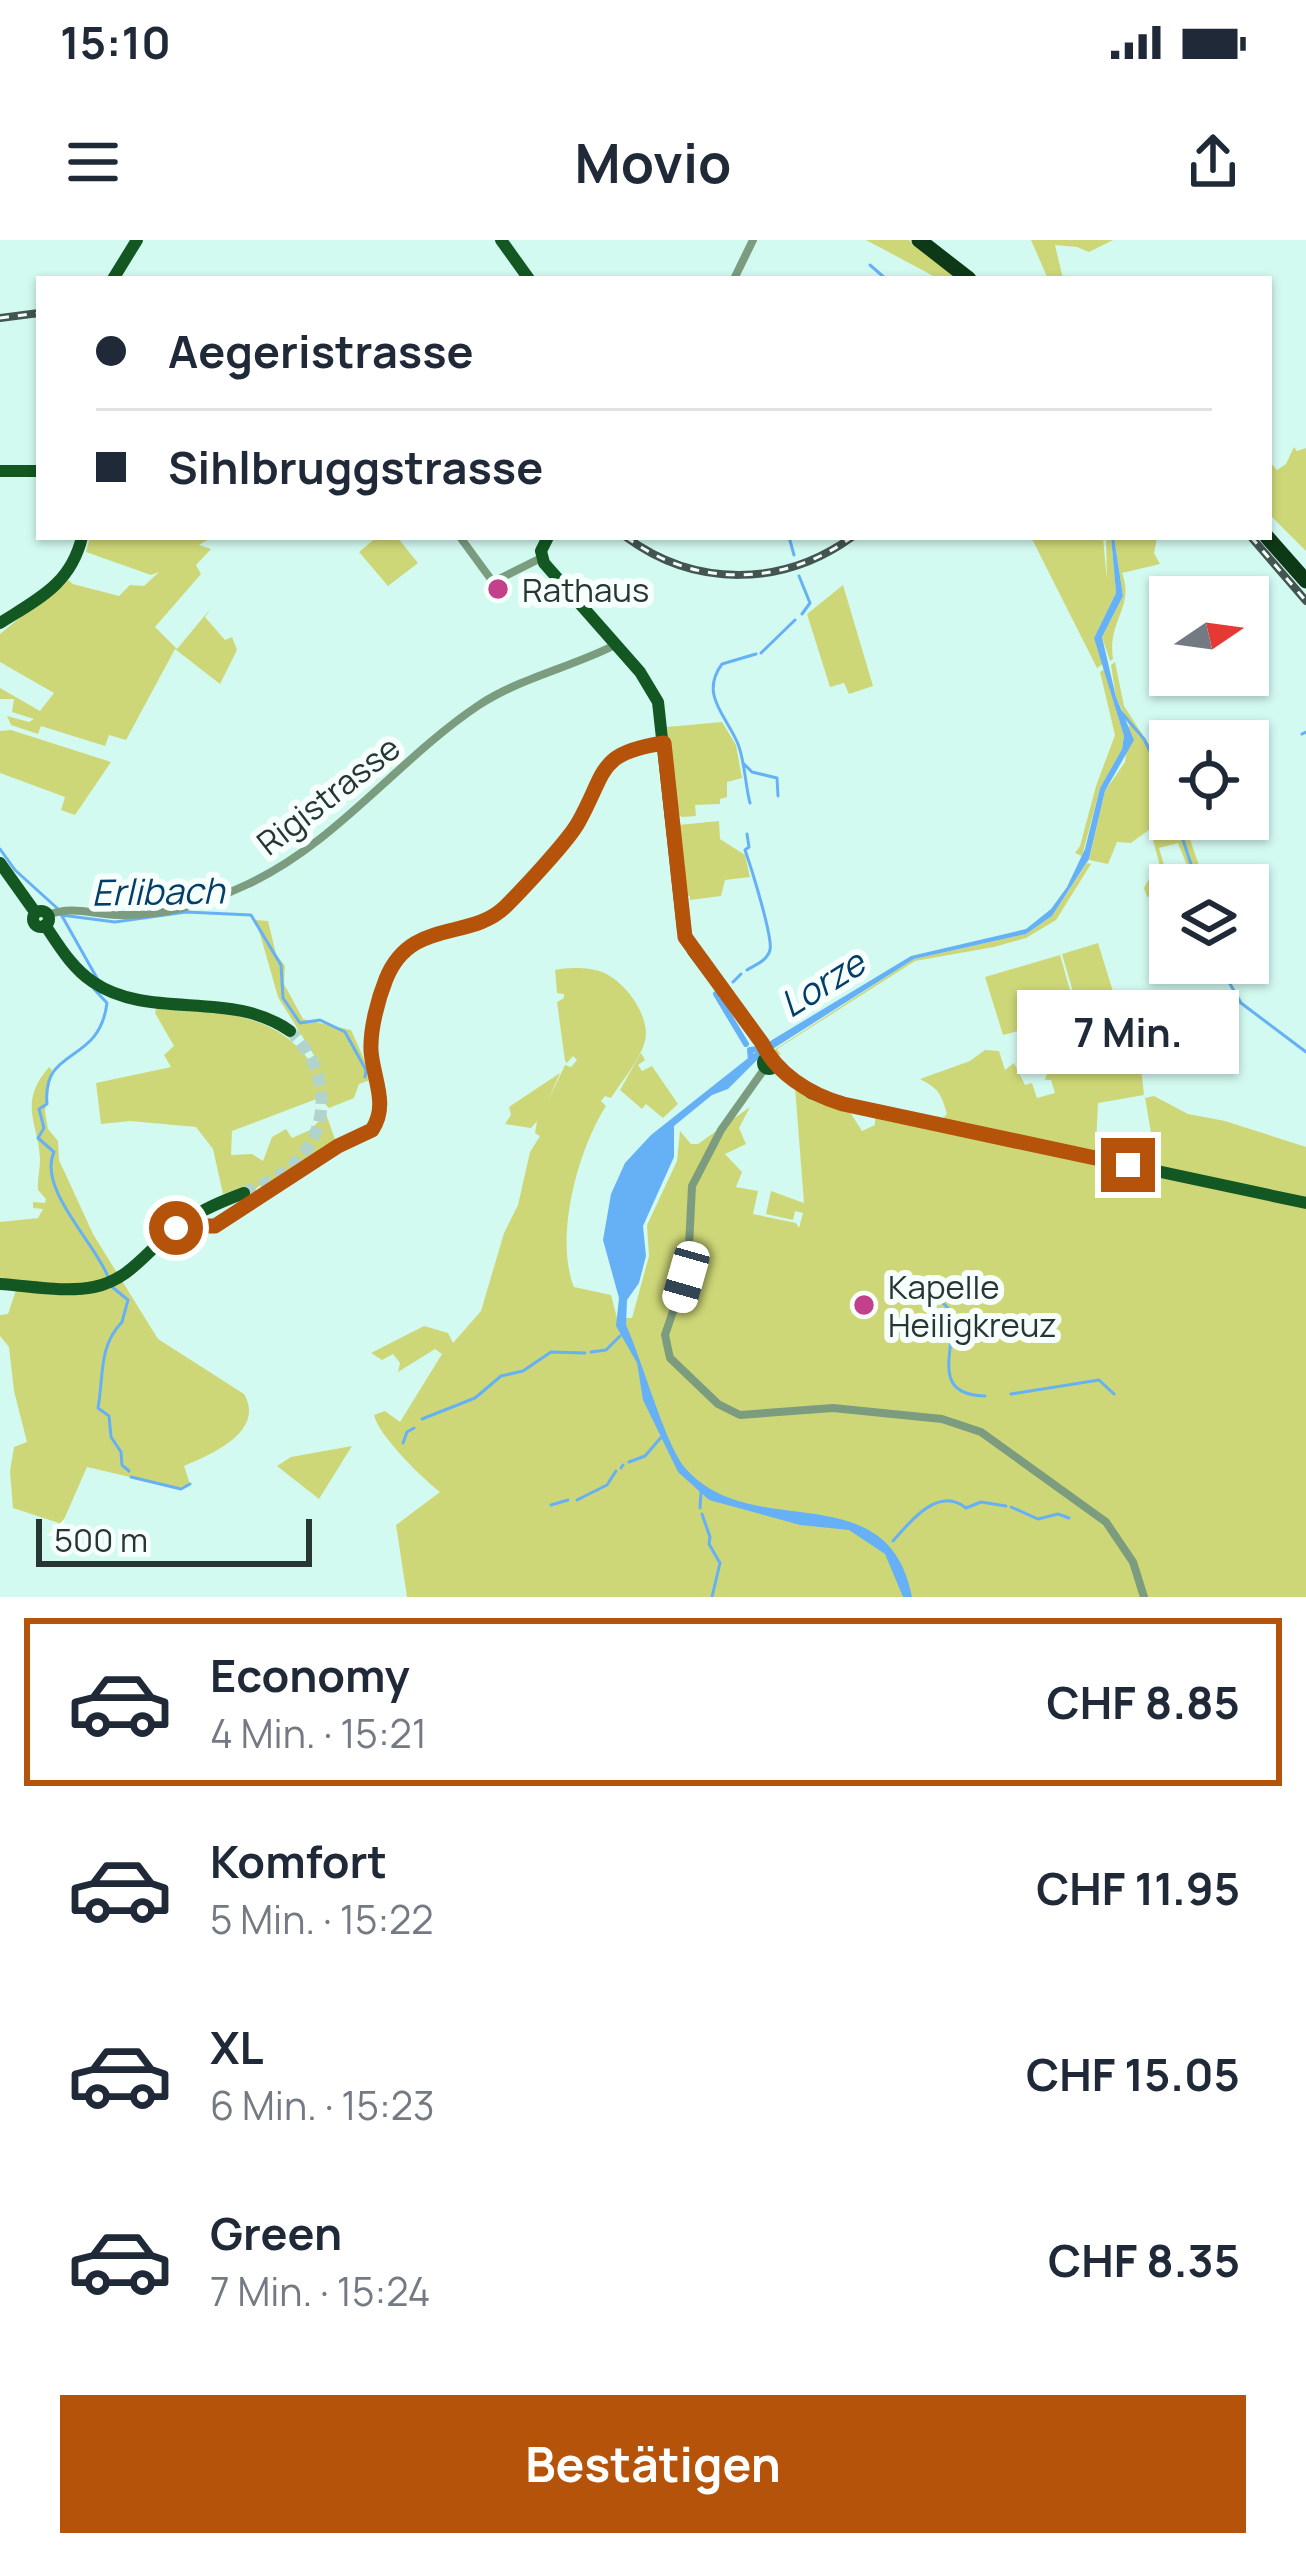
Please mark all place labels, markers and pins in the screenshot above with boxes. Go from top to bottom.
place label: Rathaus [522,567,649,612]
marker: Rathaus [485,576,511,602]
place label: Kapelle Heiligkreuz [888,1264,1057,1347]
marker: Kapelle Heiligkreuz [851,1292,877,1318]

